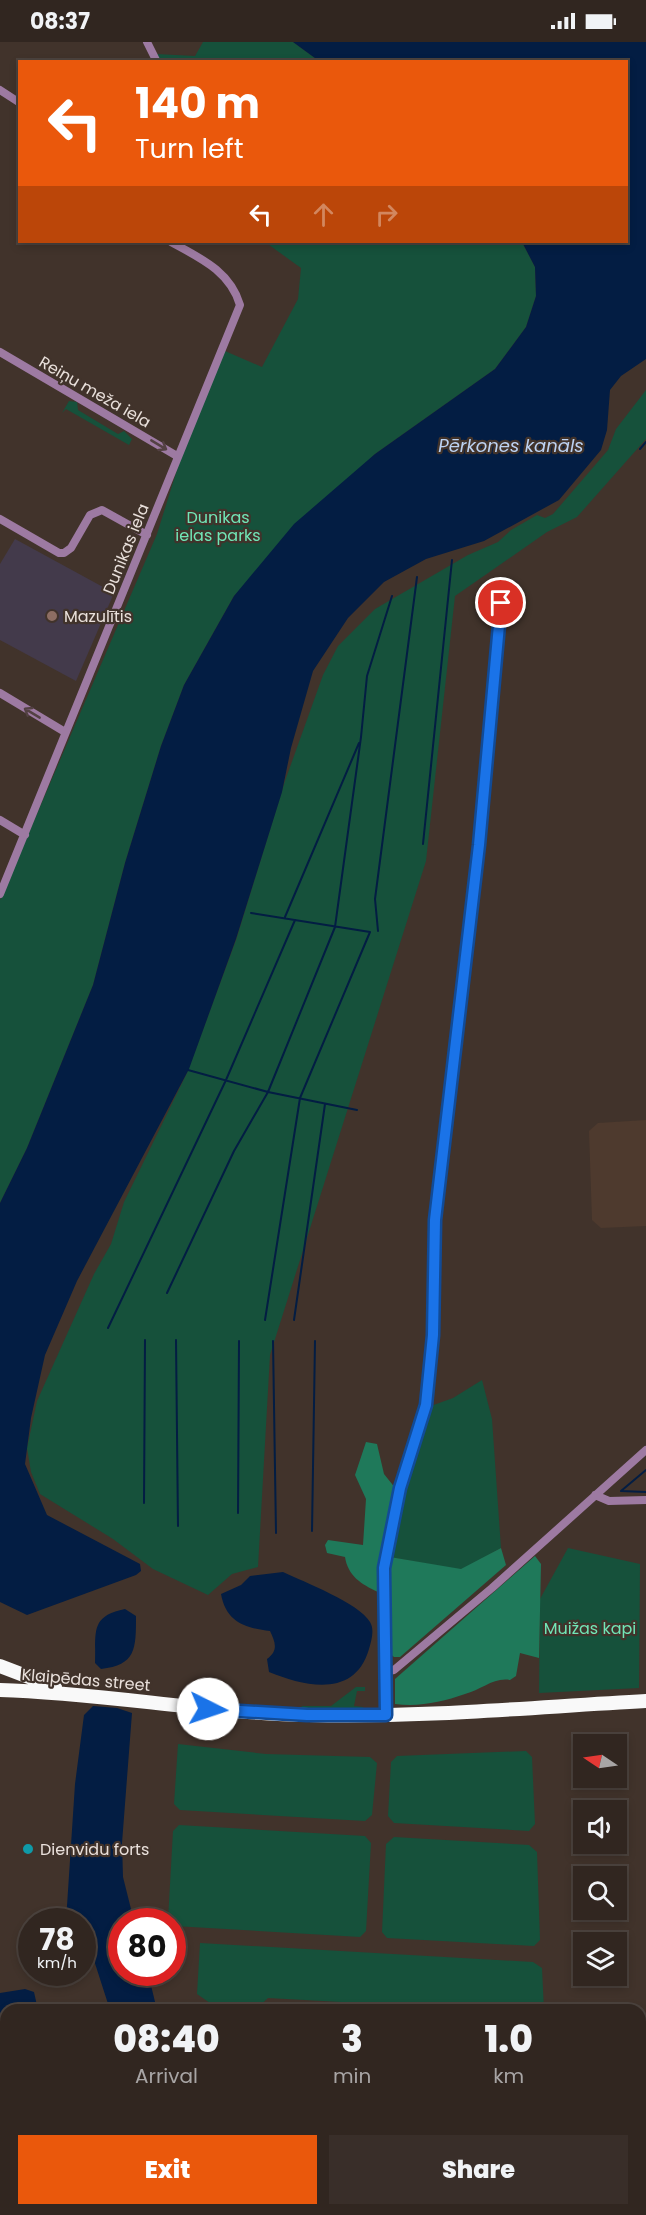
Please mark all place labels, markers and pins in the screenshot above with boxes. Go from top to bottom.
pin [475,577,526,628]
place label: Mazulītis [64,605,132,628]
marker: Mazulītis [45,609,59,623]
place label: Dienvidu forts [40,1838,149,1861]
marker: Dienvidu forts [21,1842,35,1856]

